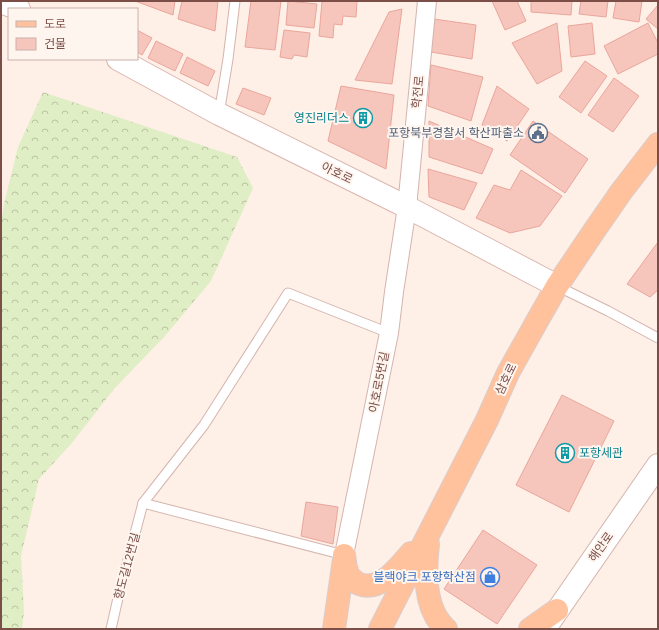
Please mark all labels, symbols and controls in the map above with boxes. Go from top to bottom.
legend [8,8,138,60]
text: 도로 [44,17,66,31]
text: 건물 [44,37,66,51]
street label: 학전로 [409,75,427,109]
building icon: 영진리더스 [352,107,374,129]
place label: 영진리더스 [294,111,349,125]
public building icon: 포항북부경찰서 학산파출소 [527,122,549,144]
place label: 포항북부경찰서 학산파출소 [388,126,524,140]
street label: 아호로 [319,159,355,187]
street label: 아호로5번길 [366,350,392,414]
street label: 삼호로 [492,361,520,397]
building icon: 포항세관 [554,442,576,464]
place label: 포항세관 [579,446,623,460]
street label: 해안로 [586,529,616,565]
street label: 항도길12번길 [111,531,143,601]
shop icon: 블랙야크 포항학산점 [479,566,501,588]
place label: 블랙야크 포항학산점 [373,570,476,584]

